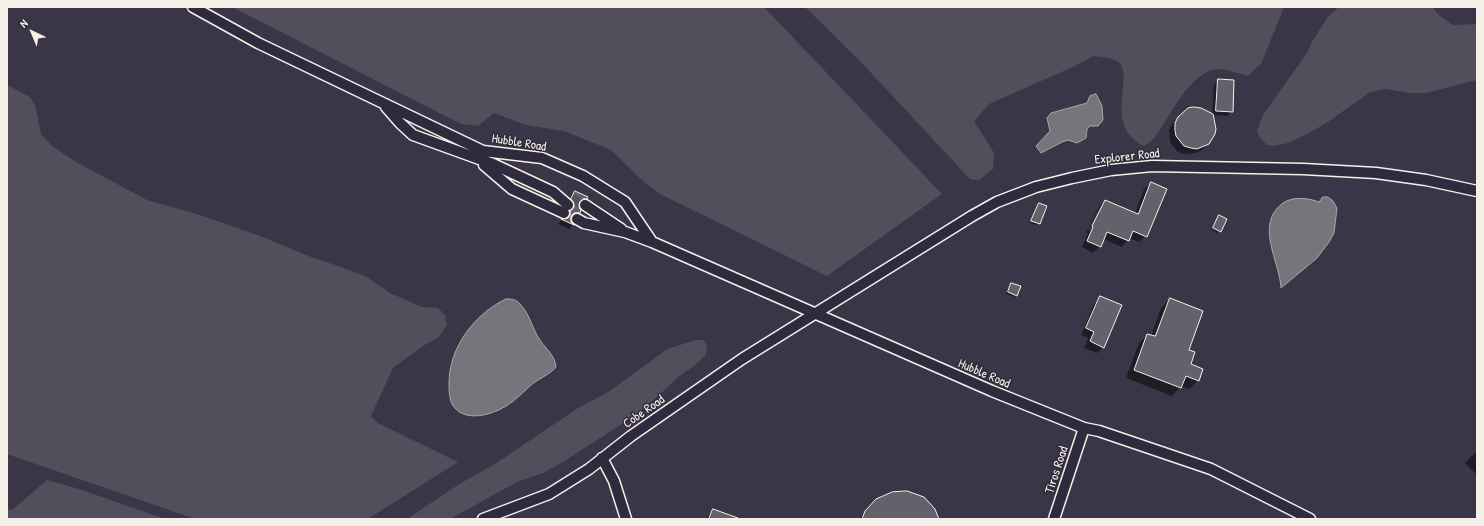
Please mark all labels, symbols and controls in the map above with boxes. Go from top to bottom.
north arrow [12,12,52,52]
text: N [17,16,31,30]
street label: Hubble Road [491,131,547,155]
street label: Explorer Road [1094,146,1160,168]
street label: Hubble Road [956,356,1012,392]
street label: Cobe Road [620,392,668,432]
street label: Tiros Road [1042,445,1072,495]

